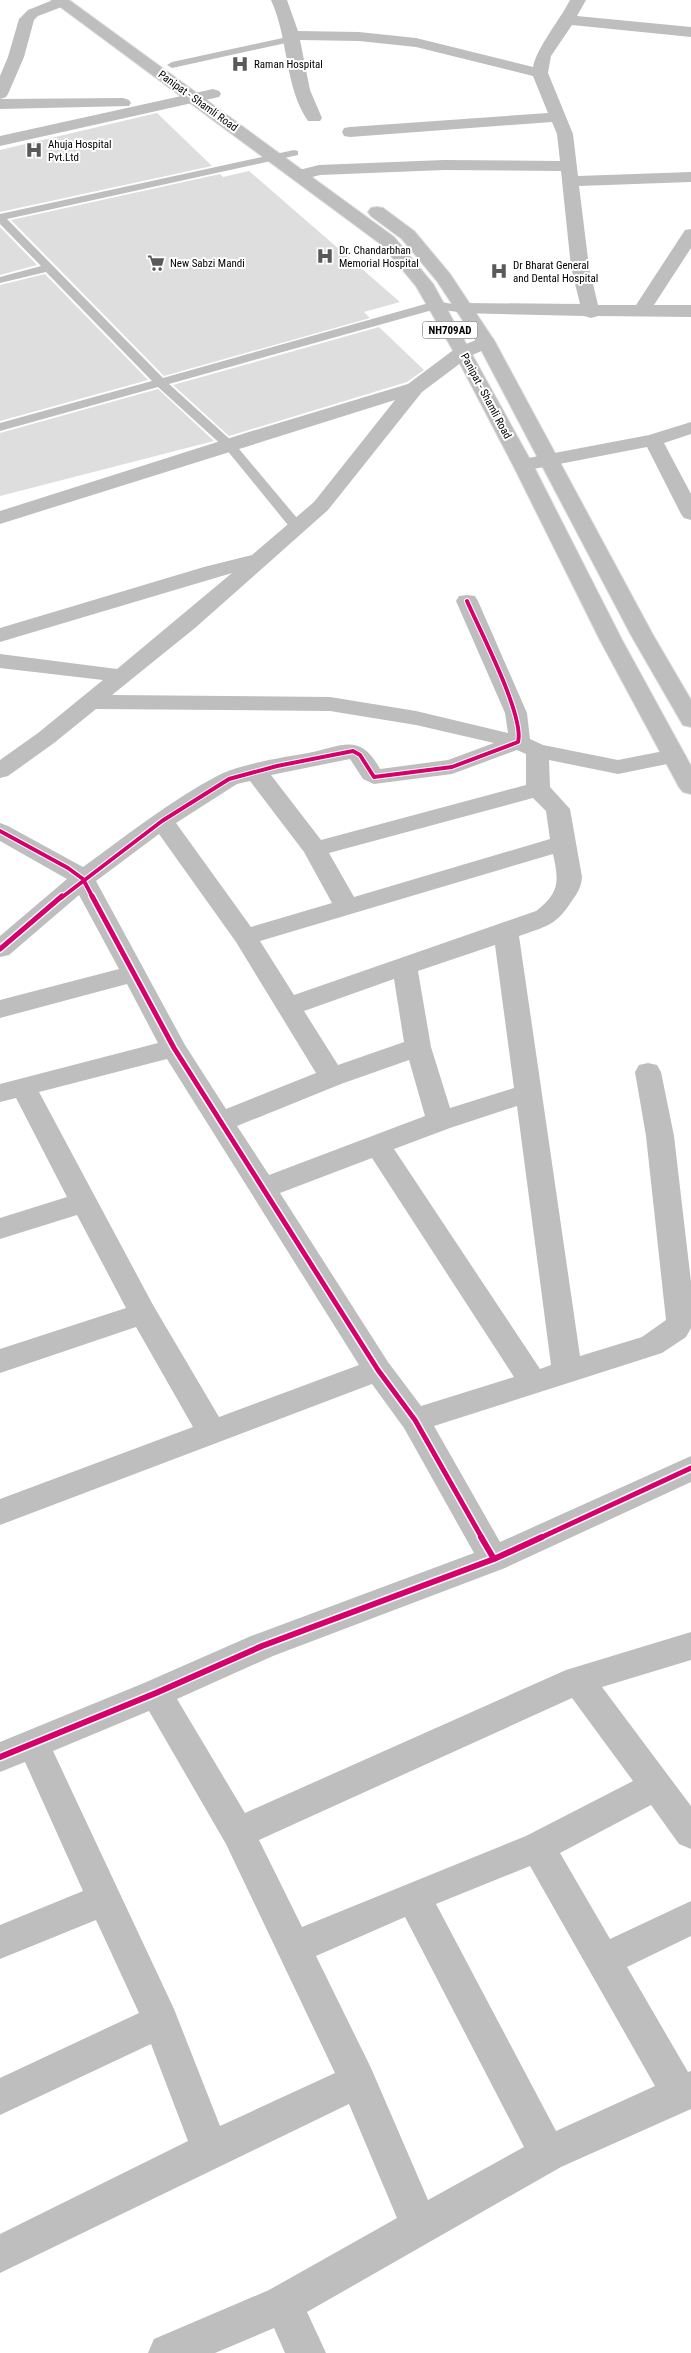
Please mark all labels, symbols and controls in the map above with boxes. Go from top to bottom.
hospital icon: Raman Hospital [230,54,250,74]
place label: Raman Hospital [254,58,323,71]
street label: Panipat - Shamli Road [156,68,240,134]
place label: Ahuja Hospital Pvt.Ltd [48,138,112,164]
hospital icon: Ahuja Hospital Pvt.Ltd [24,140,44,160]
place label: Dr. Chandarbhan Memorial Hospital [339,244,419,270]
hospital icon: Dr. Chandarbhan Memorial Hospital [315,246,335,266]
supermarket icon: New Sabzi Mandi [146,253,166,273]
place label: New Sabzi Mandi [170,257,245,270]
place label: Dr Bharat General and Dental Hospital [513,259,598,285]
hospital icon: Dr Bharat General and Dental Hospital [489,261,509,281]
road number: NH709AD [422,322,478,338]
street label: Panipat - Shamli Road [458,351,514,441]

